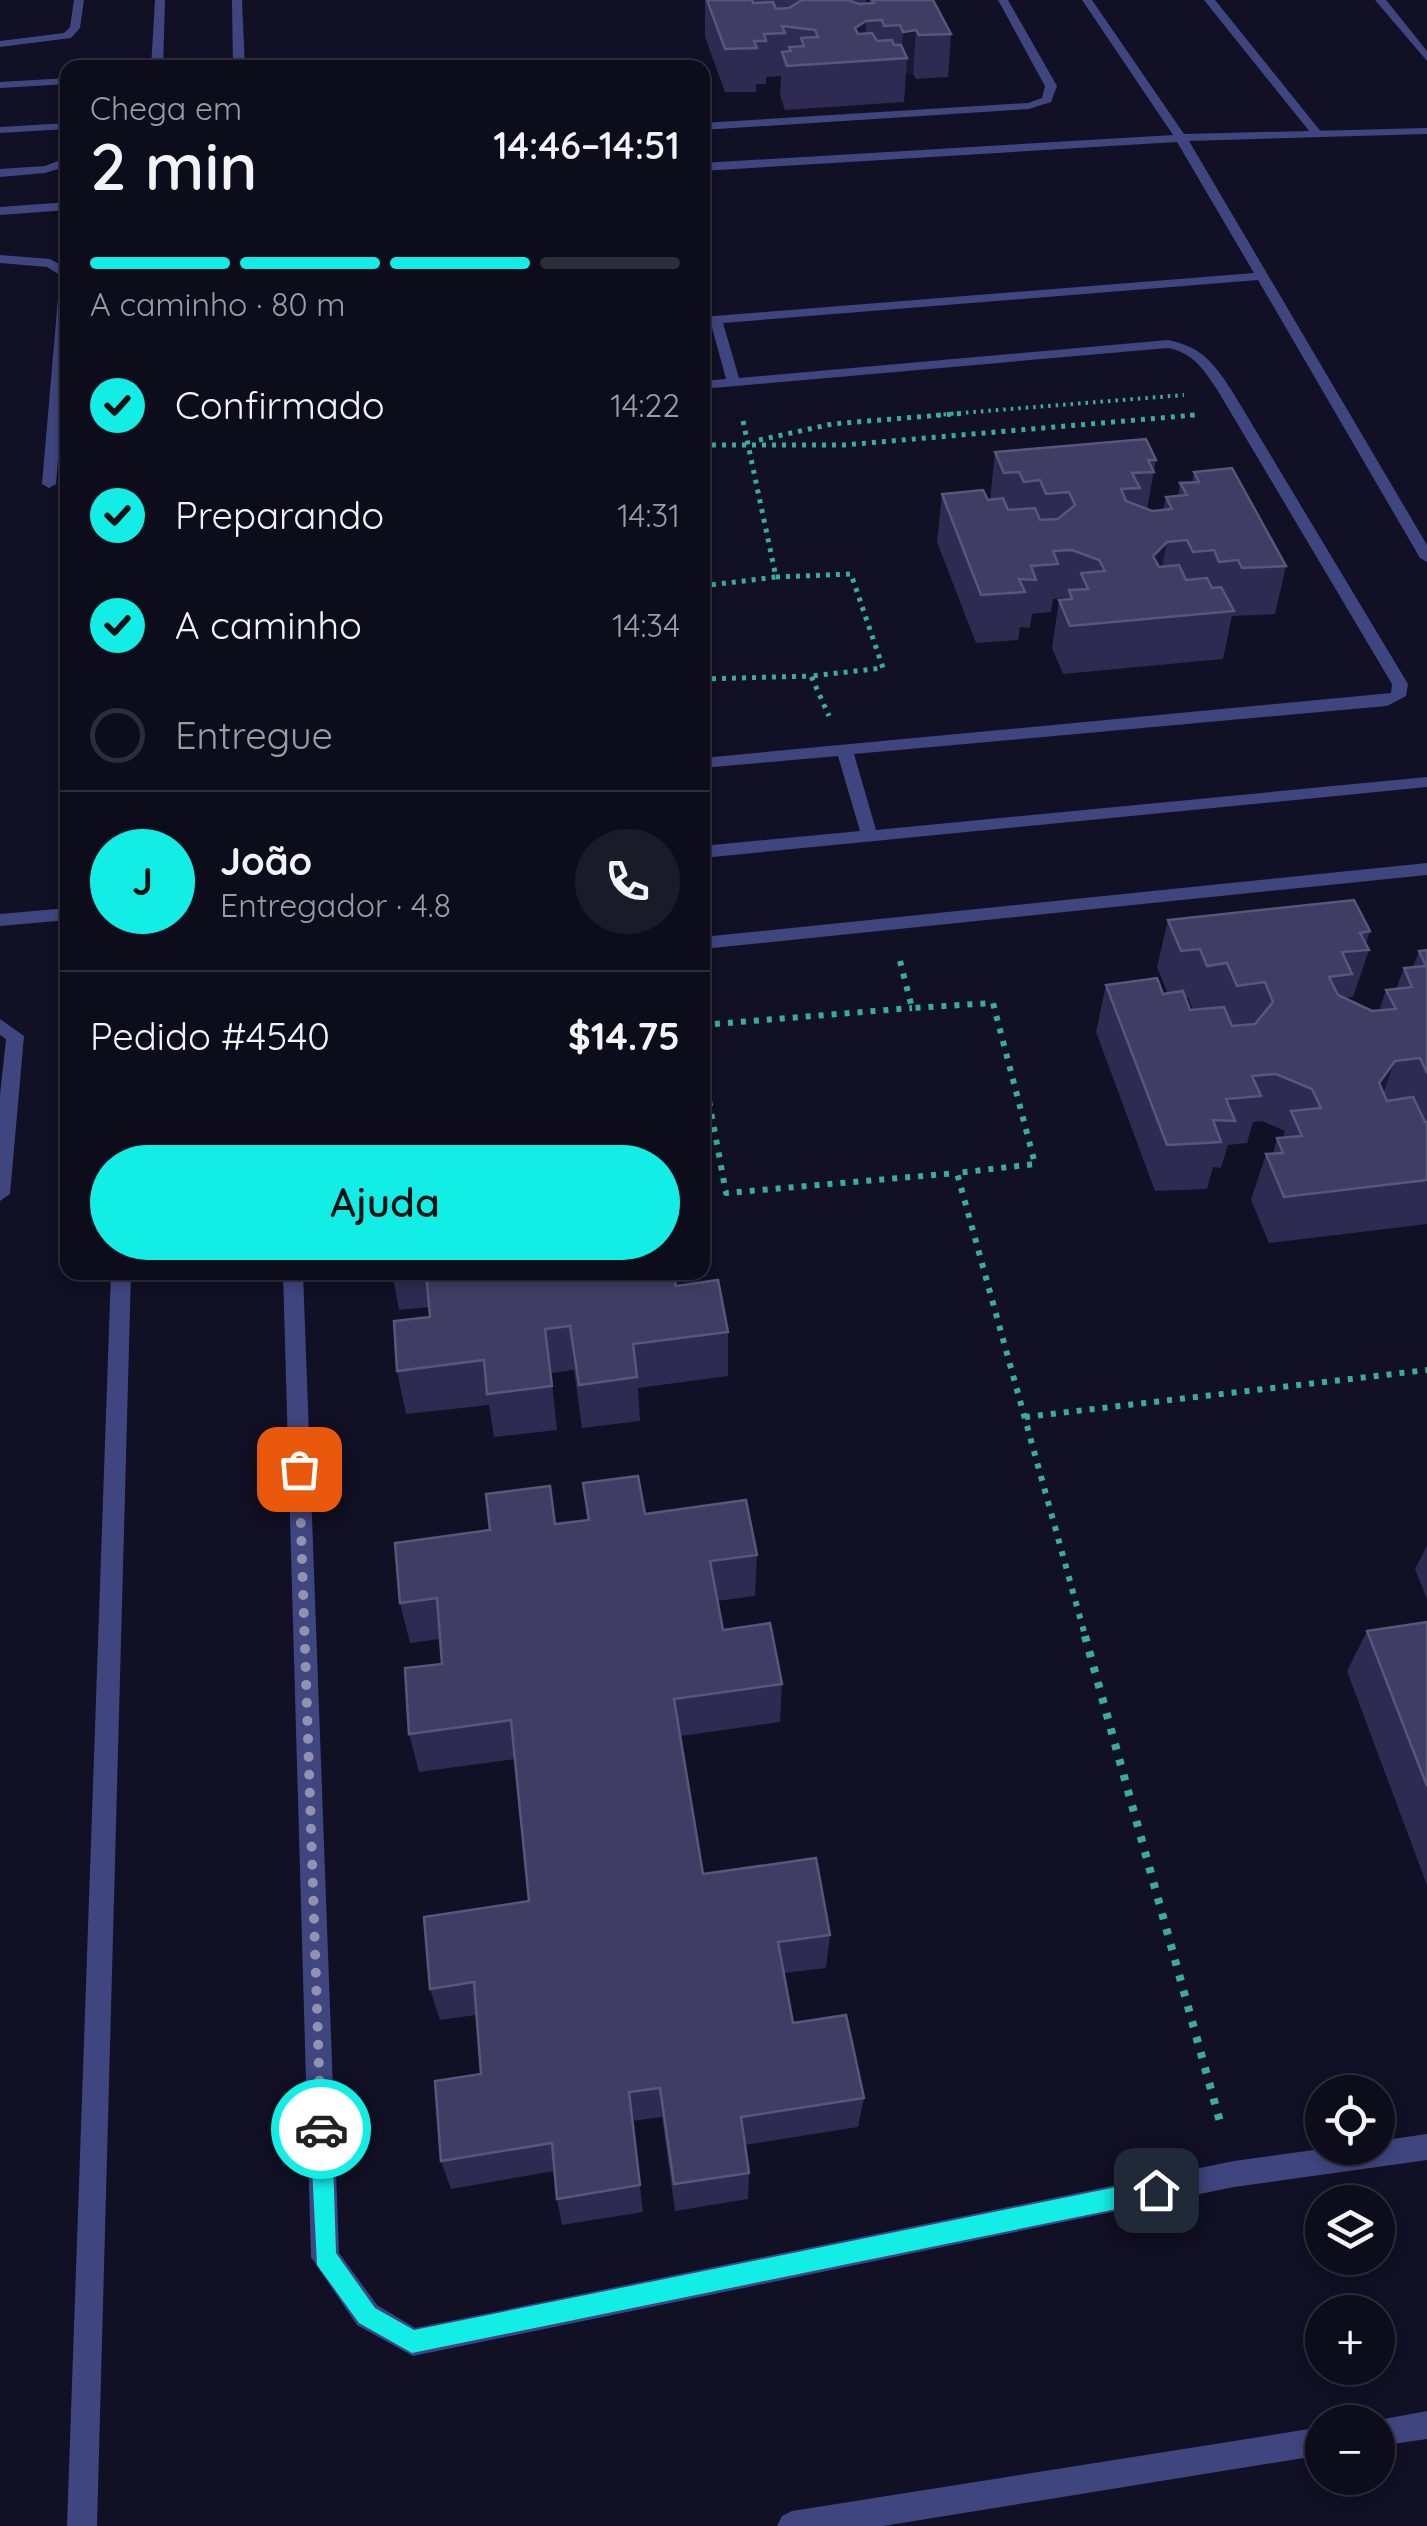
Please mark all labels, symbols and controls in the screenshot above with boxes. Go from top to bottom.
text: Chega em [90,88,242,128]
text: 14:46–14:51 [493,121,680,169]
text: 2 min [90,125,258,206]
text: A caminho · 80 m [90,284,345,324]
icon: check [90,378,145,433]
text: Confirmado [175,381,385,429]
text: 14:22 [610,385,680,425]
icon: check [90,488,145,543]
text: Preparando [175,491,384,539]
text: 14:31 [617,495,680,535]
icon: check [90,598,145,653]
text: A caminho [175,601,362,649]
text: 14:34 [612,605,680,645]
text: Entregue [175,711,333,759]
button: phone [575,829,680,934]
text: João [220,837,312,885]
text: J [132,857,153,905]
text: Entregador · 4.8 [220,885,451,925]
text: Pedido #4540 [90,1012,330,1060]
text: $14.75 [568,1012,680,1060]
button: Ajuda [90,1145,680,1260]
pin [257,1427,342,1512]
icon: bag [272,1442,327,1497]
map controls [1305,2075,1395,2495]
button: locate [1305,2075,1395,2165]
courier [271,2079,371,2179]
icon: car [294,2102,349,2157]
pin [1114,2148,1199,2233]
icon: home [1129,2163,1184,2218]
button: layers [1305,2185,1395,2275]
button: + [1305,2295,1395,2385]
button: − [1305,2405,1395,2495]

